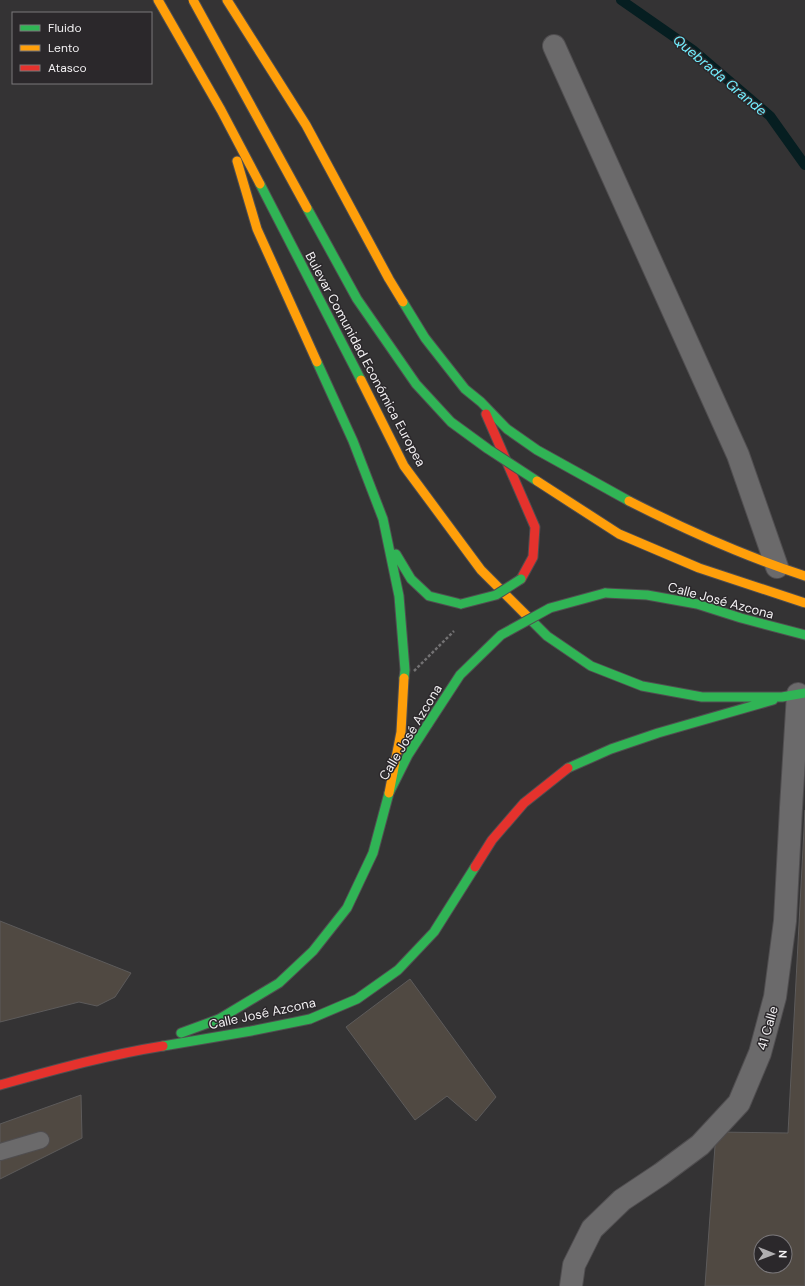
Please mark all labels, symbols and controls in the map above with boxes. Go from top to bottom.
legend [12,12,152,84]
text: Fluido [48,20,82,36]
water label: Quebrada Grande [669,30,771,120]
text: Lento [48,40,79,56]
text: Atasco [48,60,87,76]
street label: Bulevar Comunidad Económica Europea [302,249,430,469]
street label: Calle José Azcona [666,578,776,623]
street label: Calle José Azcona [375,681,446,783]
street label: Calle José Azcona [207,994,317,1033]
street label: 41 Calle [753,1004,782,1052]
north arrow [753,1234,793,1274]
text: N [776,1250,790,1258]

